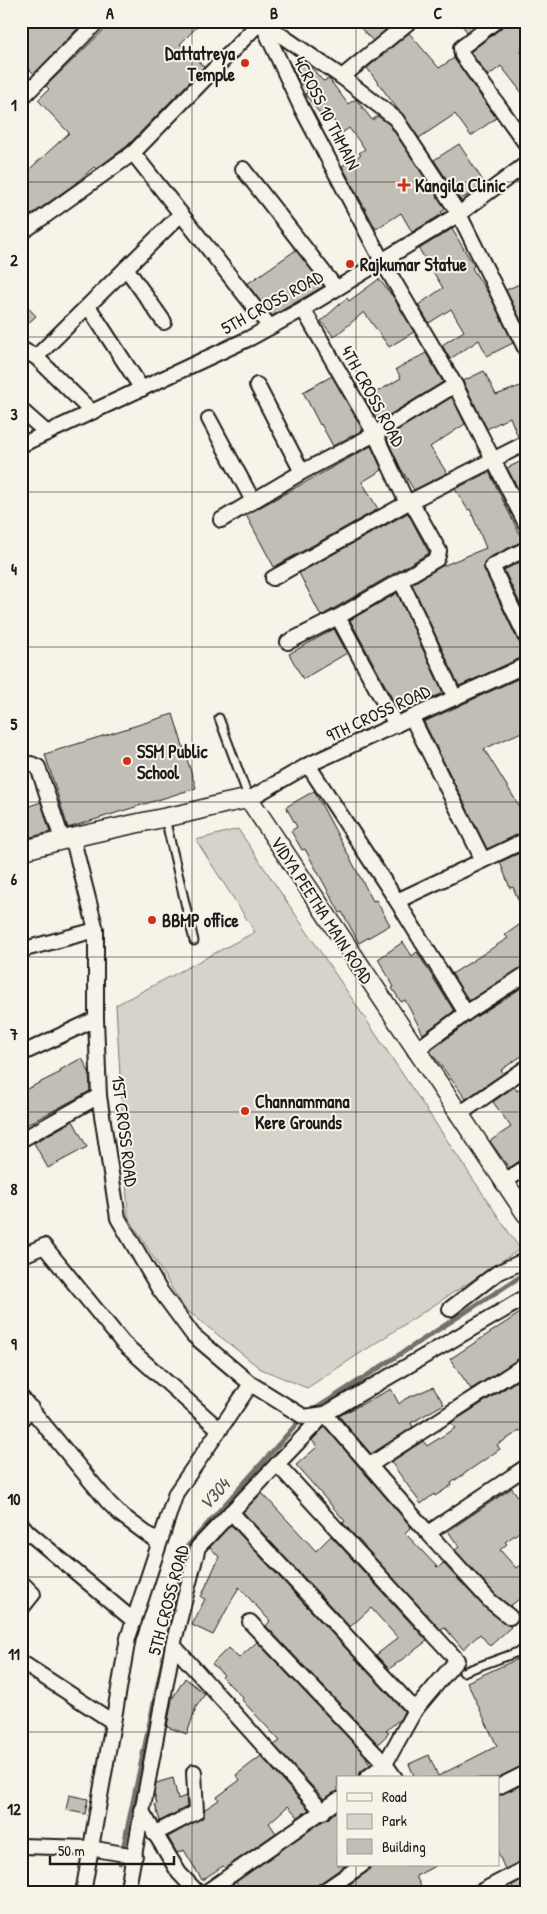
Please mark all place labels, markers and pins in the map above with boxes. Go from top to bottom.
place label: Dattatreya Temple [165,41,236,88]
marker: Dattatreya Temple [239,57,251,69]
place label: Kangila Clinic [415,173,506,199]
marker: Kangila Clinic [397,178,411,192]
place label: Rajkumar Statue [360,252,467,277]
marker: Rajkumar Statue [344,258,356,270]
place label: SSM Public School [137,739,208,785]
marker: SSM Public School [121,755,133,767]
place label: BBMP office [162,908,239,933]
marker: BBMP office [146,914,158,926]
place label: Channammana Kere Grounds [255,1089,350,1135]
marker: Channammana Kere Grounds [239,1105,251,1117]

